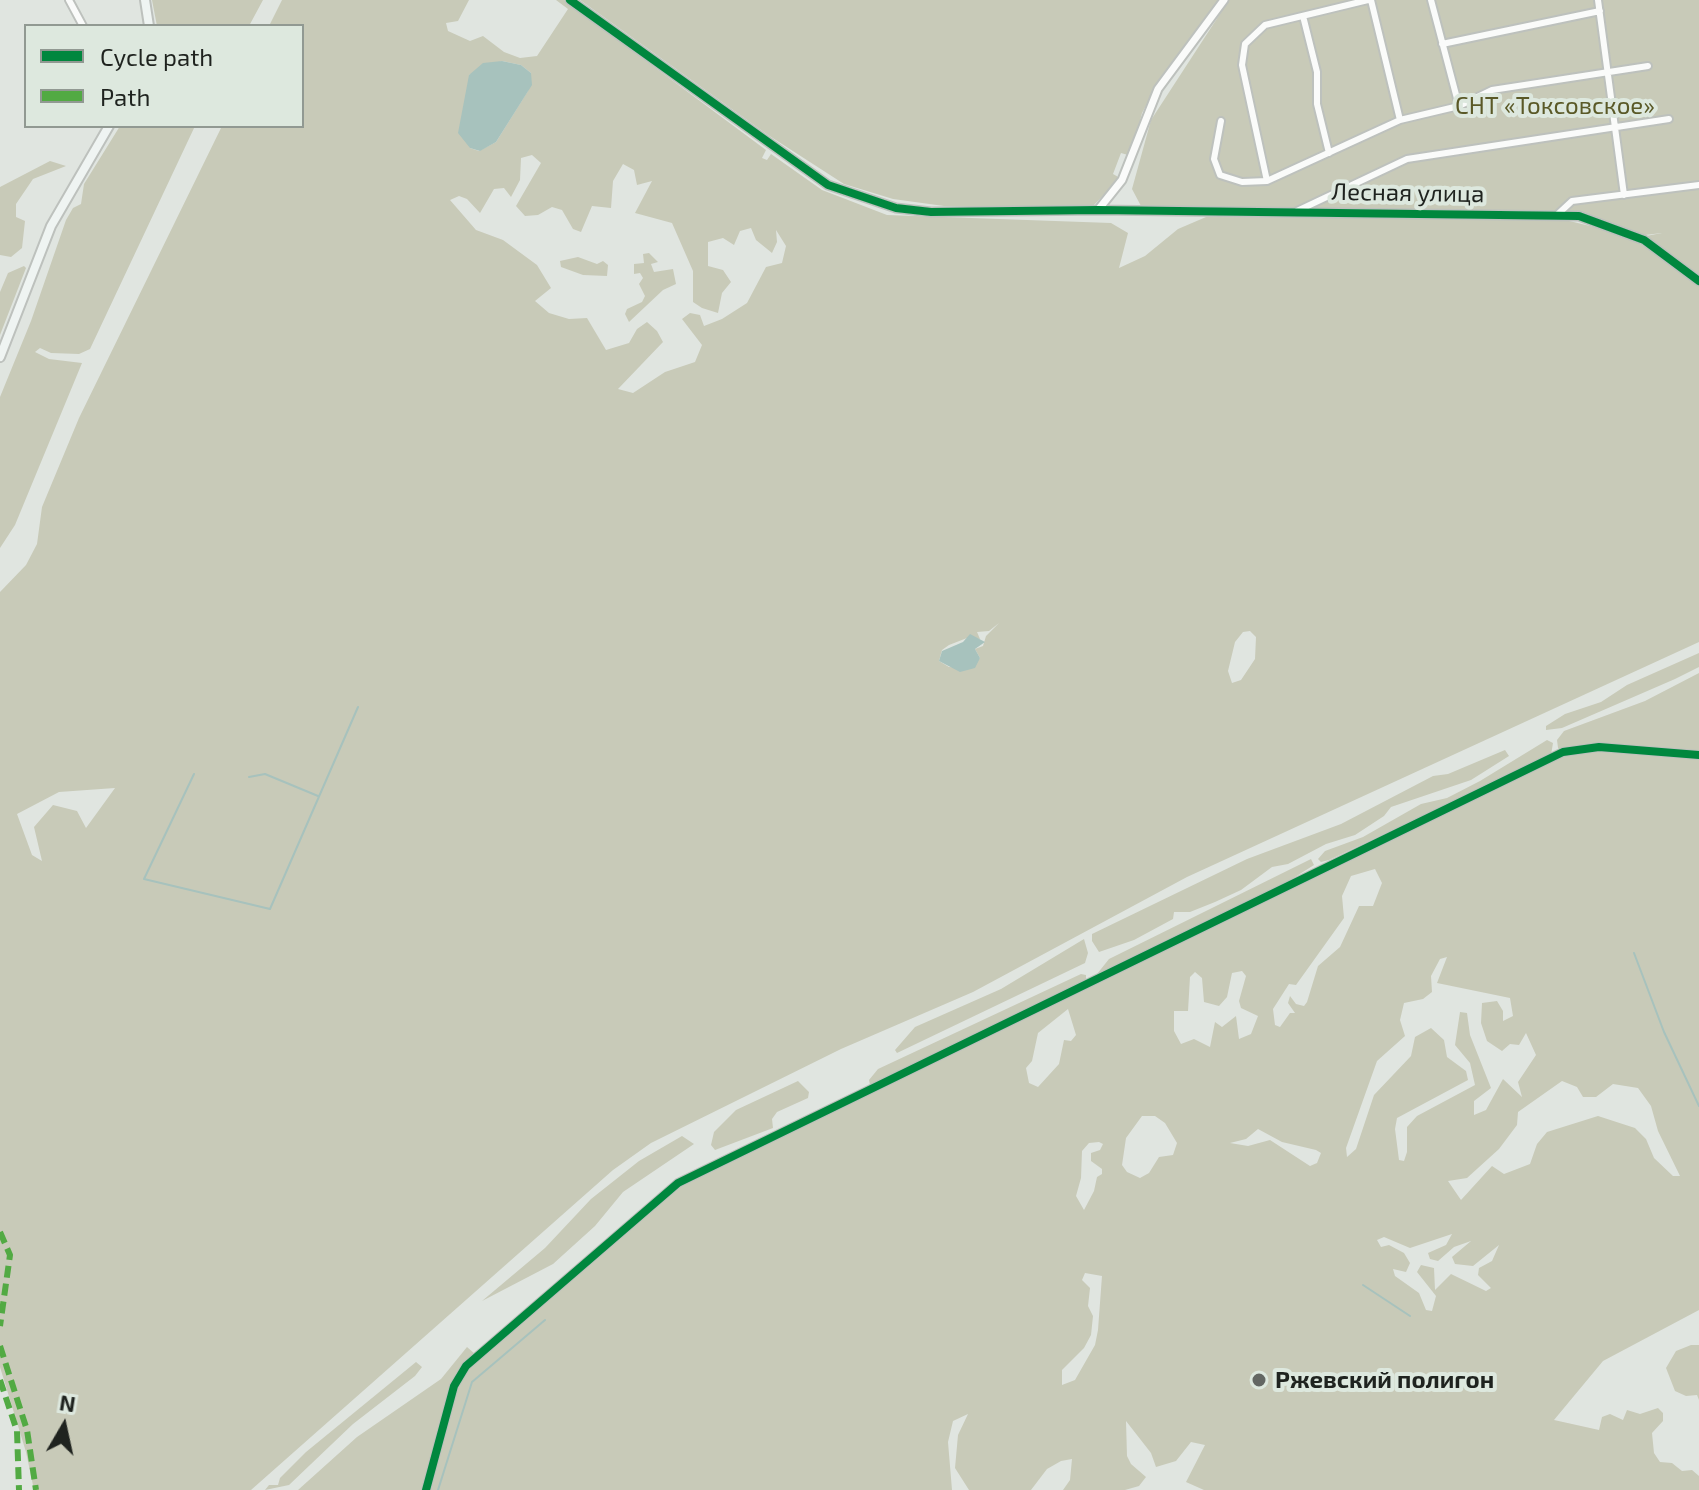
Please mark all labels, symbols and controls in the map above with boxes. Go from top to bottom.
legend [24,24,304,128]
text: Cycle path [100,42,213,71]
text: Path [100,82,150,111]
park label: СНТ «Токсовское» [1455,92,1655,120]
street label: Лесная улица [1331,177,1485,209]
place label: Ржевский полигон [1275,1366,1494,1394]
marker: Ржевский полигон [1250,1371,1268,1389]
north arrow [24,1386,104,1466]
text: N [58,1388,78,1416]

